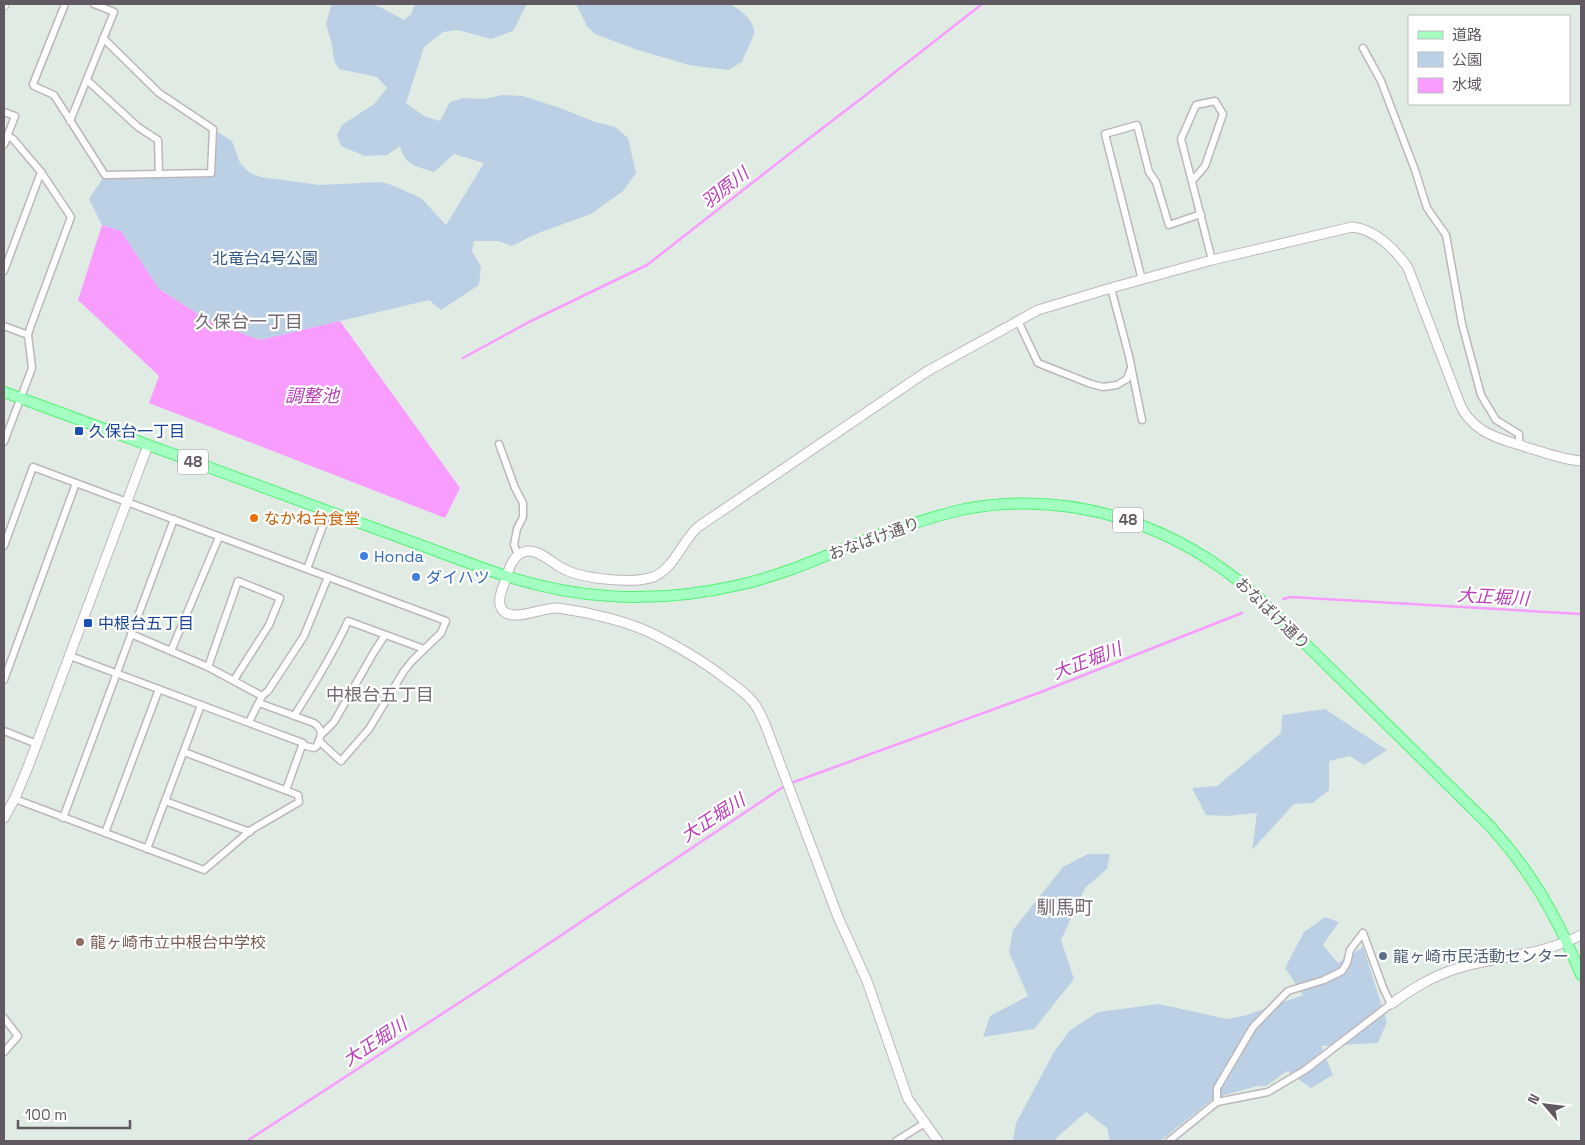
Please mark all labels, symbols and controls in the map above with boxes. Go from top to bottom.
legend [1408,15,1570,105]
text: 道路 [1452,25,1482,44]
text: 公園 [1452,50,1482,69]
text: 水域 [1452,75,1482,94]
water label: 羽原川 [696,161,755,213]
park label: 北竜台4号公園 [212,248,318,269]
district label: 久保台一丁目 [195,310,303,333]
water label: 調整池 [285,384,341,407]
place label: 久保台一丁目 [89,421,185,442]
marker: 久保台一丁目 [73,425,85,437]
road number: 48 [178,450,208,474]
place label: なかね台食堂 [264,508,360,529]
road number: 48 [1113,508,1143,532]
marker: なかね台食堂 [248,512,260,524]
street label: おなばけ通り [825,512,923,565]
place label: Honda [374,546,424,567]
marker: Honda [358,550,370,562]
place label: ダイハツ [426,567,490,588]
marker: ダイハツ [410,571,422,583]
street label: おなばけ通り [1231,572,1314,654]
water label: 大正堀川 [1456,583,1532,610]
place label: 中根台五丁目 [98,613,194,634]
marker: 中根台五丁目 [82,617,94,629]
water label: 大正堀川 [1049,636,1126,684]
district label: 中根台五丁目 [326,683,434,706]
water label: 大正堀川 [676,787,751,847]
district label: 馴馬町 [1036,895,1094,920]
place label: 龍ヶ崎市立中根台中学校 [90,932,266,953]
marker: 龍ヶ崎市立中根台中学校 [74,936,86,948]
place label: 龍ヶ崎市民活動センター [1393,946,1569,967]
marker: 龍ヶ崎市民活動センター [1377,950,1389,962]
water label: 大正堀川 [338,1011,413,1071]
north arrow [1520,1080,1570,1130]
text: N [1523,1091,1544,1107]
scale bar [18,1098,130,1130]
text: 100 m [25,1105,67,1124]

